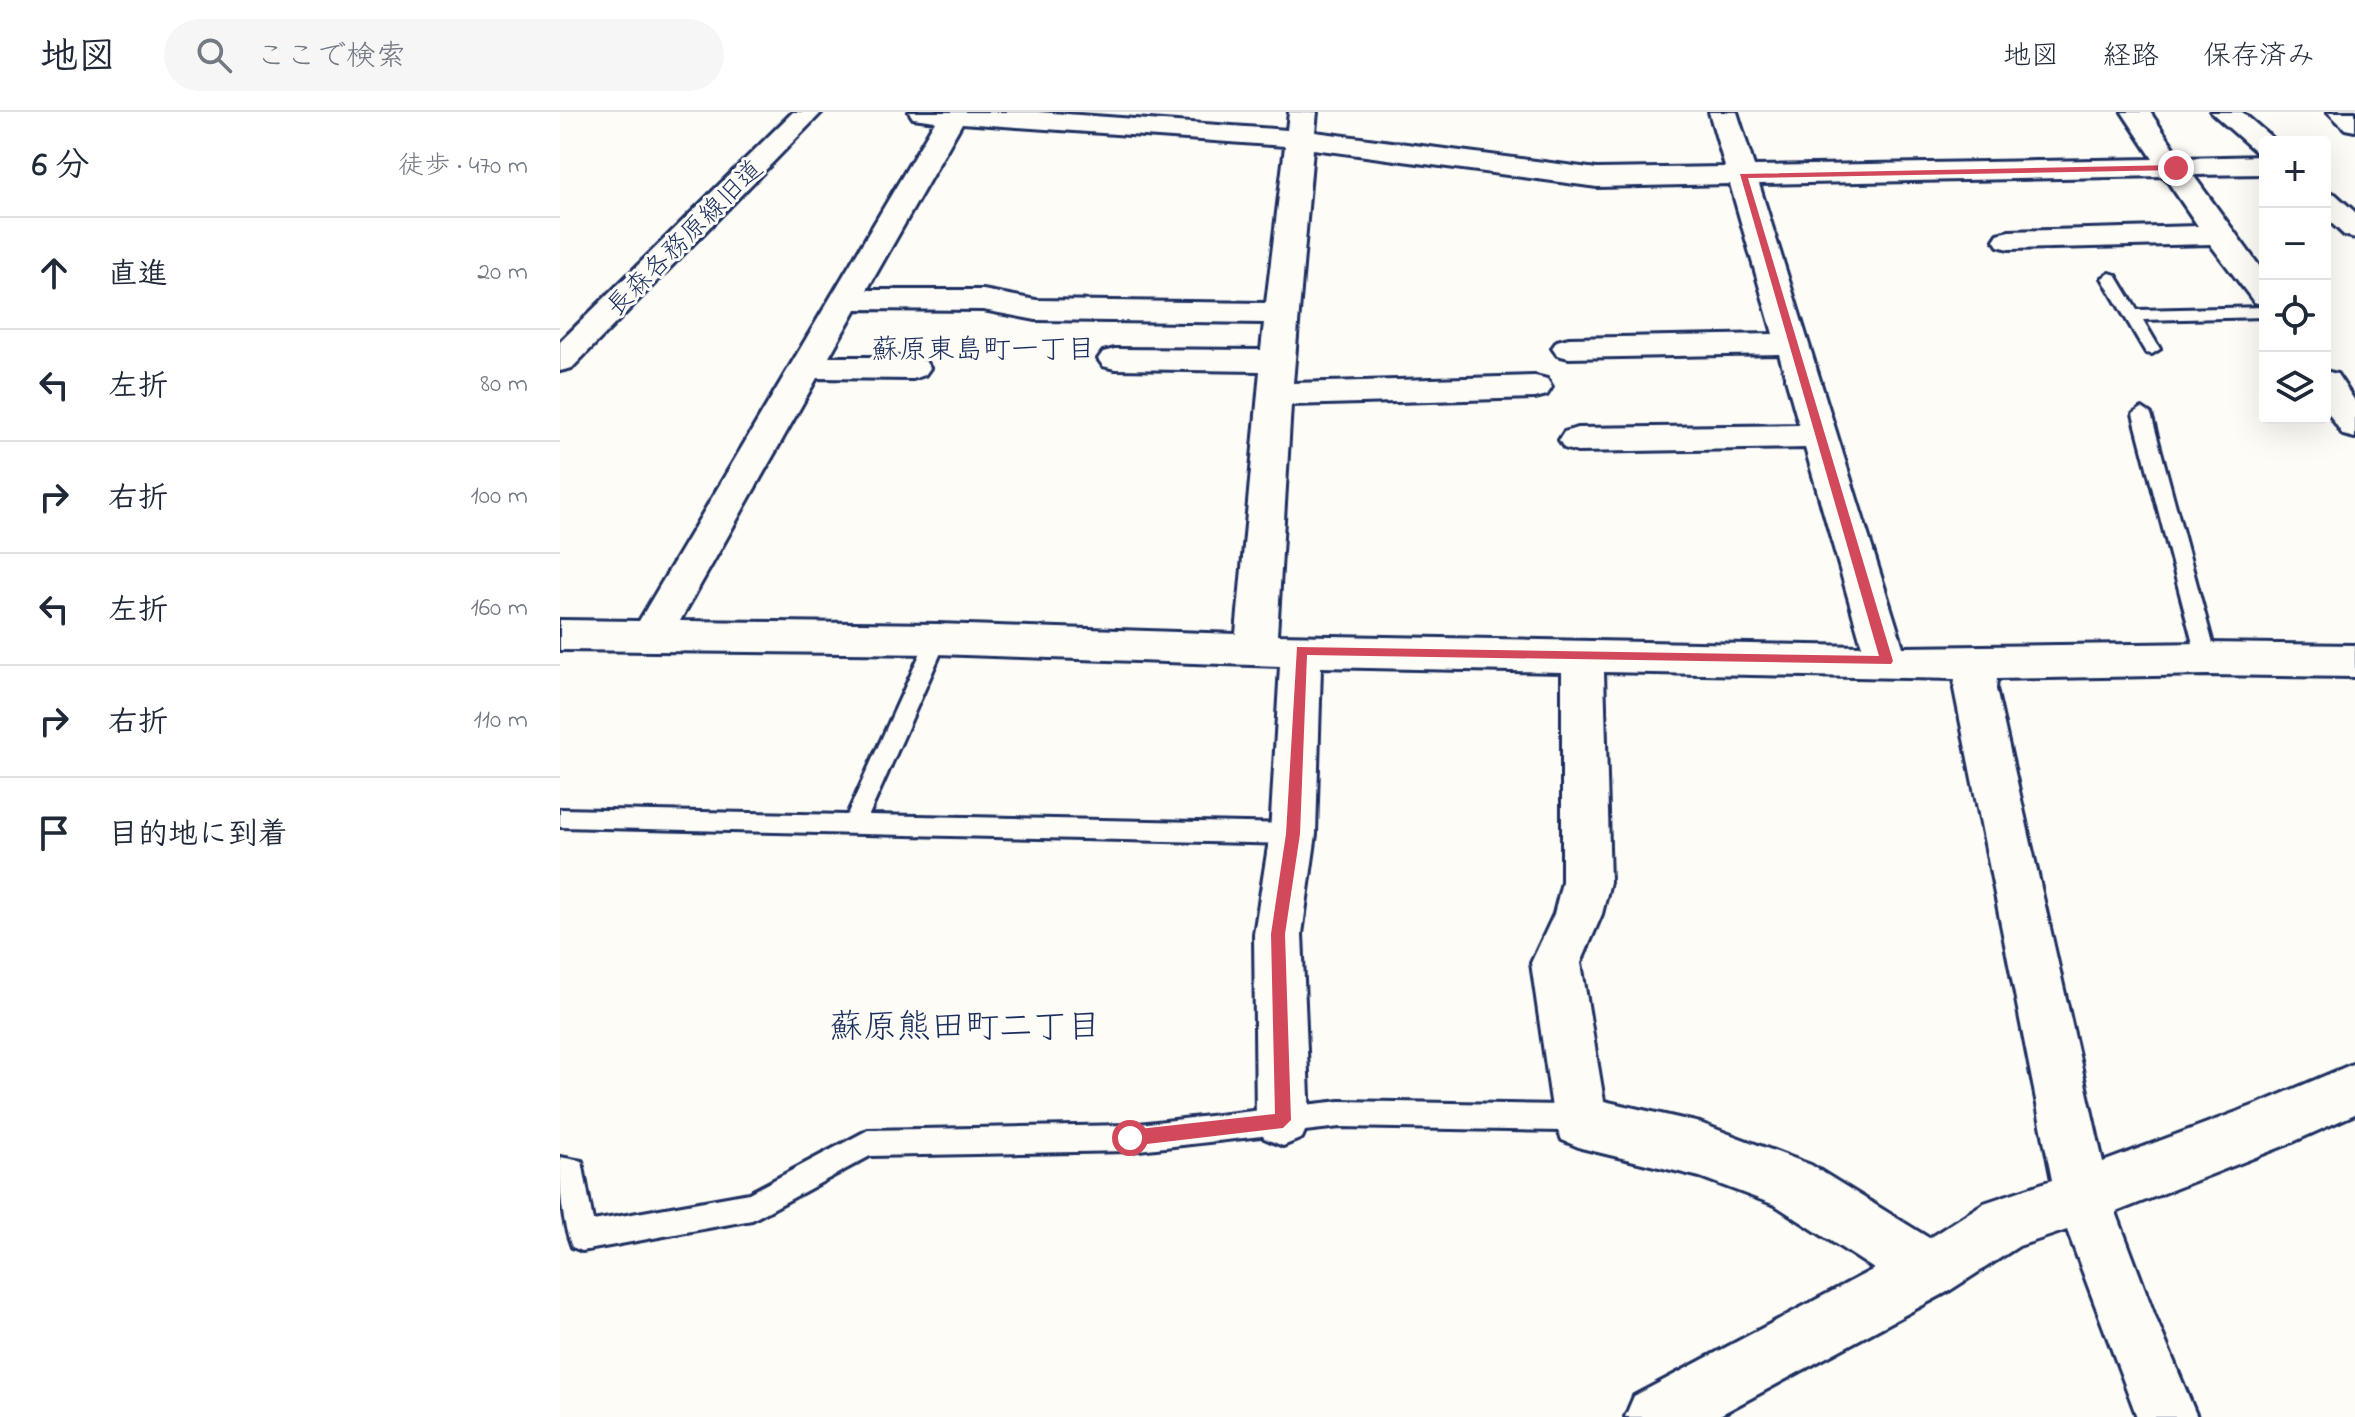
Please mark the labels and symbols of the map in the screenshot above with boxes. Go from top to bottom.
route end [2158,150,2194,186]
street label: 長森各務原線旧道 [599,152,773,326]
district label: 蘇原東島町一丁目 [871,331,1095,372]
district label: 蘇原熊田町二丁目 [829,1004,1101,1054]
route start [1112,1120,1148,1156]

